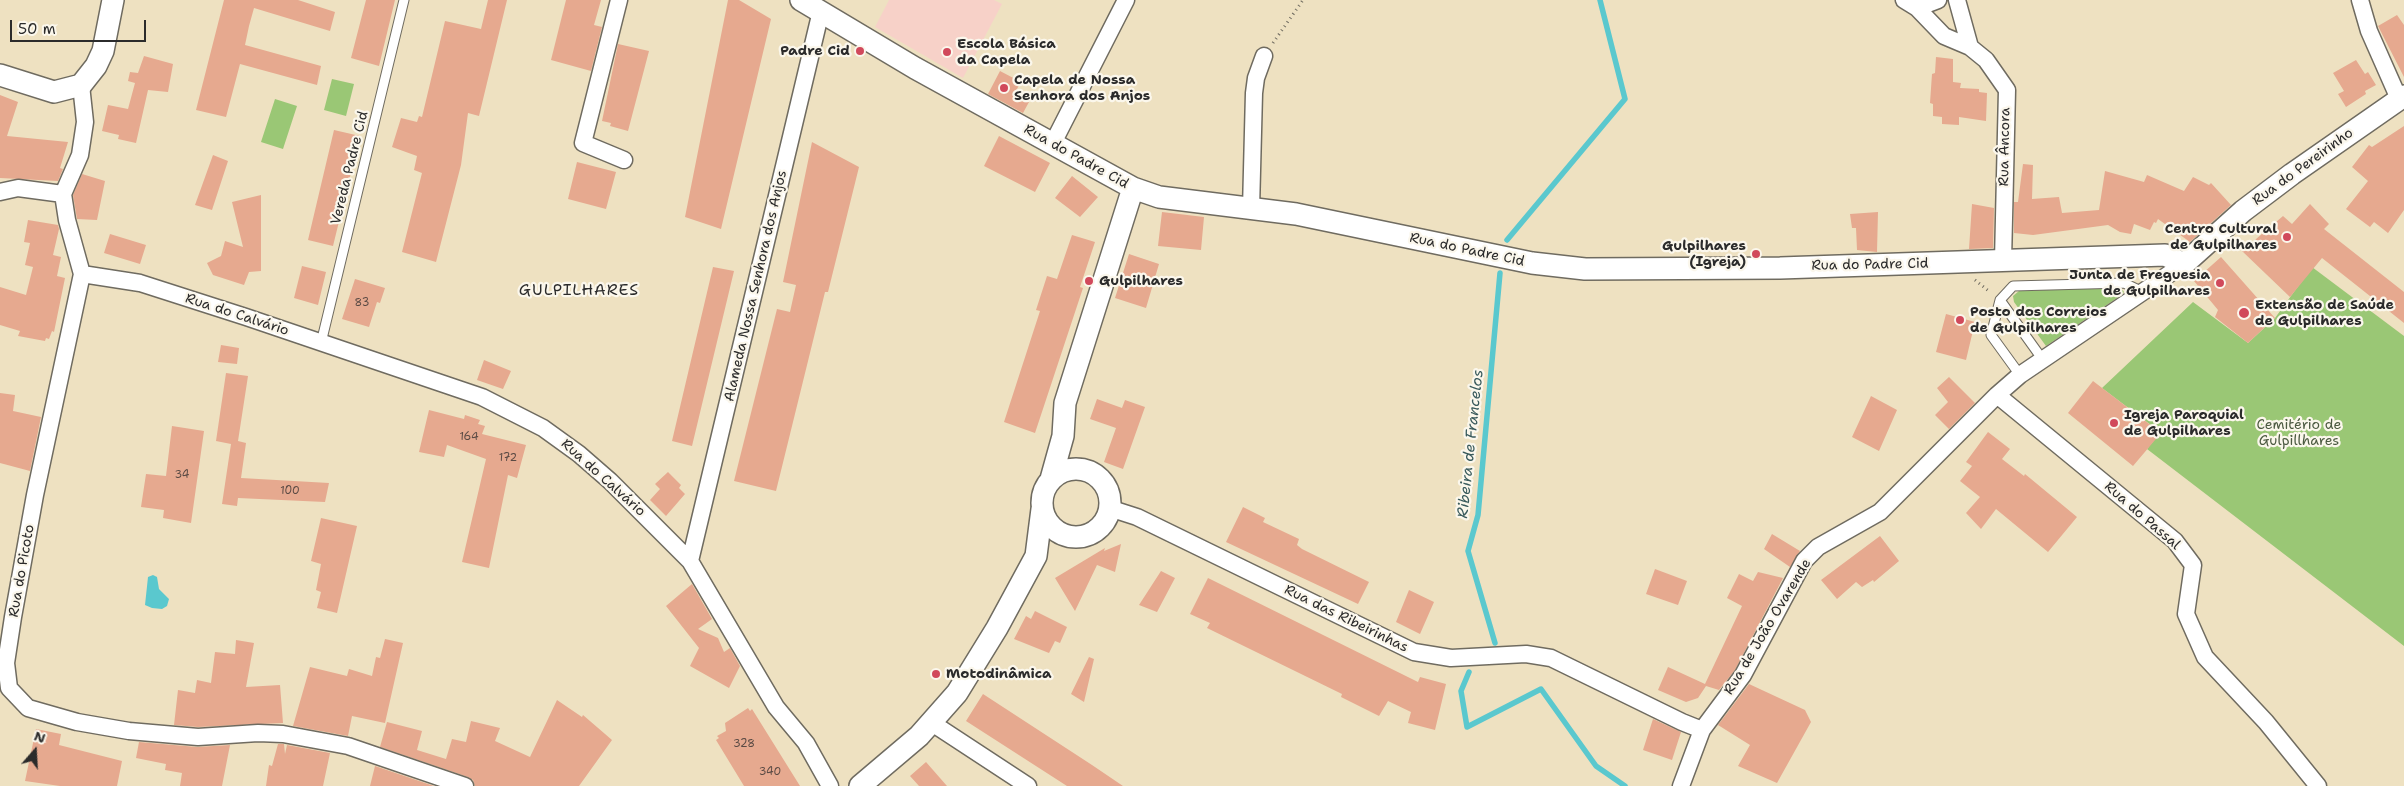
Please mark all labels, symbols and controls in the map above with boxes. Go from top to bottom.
scale bar [12,10,149,42]
text: 50 m [18,19,56,39]
place label: Escola Básica da Capela [957,36,1056,68]
place label: Padre Cid [780,43,850,59]
marker: Padre Cid [854,45,866,57]
marker: Escola Básica da Capela [941,46,953,58]
place label: Capela de Nossa Senhora dos Anjos [1014,72,1150,104]
marker: Capela de Nossa Senhora dos Anjos [998,82,1010,94]
street label: Rua Âncora [1996,107,2014,187]
street label: Vereda Padre Cid [328,110,372,226]
street label: Rua do Padre Cid [1021,121,1131,193]
street label: Rua do Pereirinho [2249,125,2357,209]
street label: Alameda Nossa Senhora dos Anjos [721,169,791,403]
place label: Centro Cultural de Gulpilhares [2165,221,2277,253]
street label: Rua do Padre Cid [1408,230,1526,270]
marker: Centro Cultural de Gulpilhares [2281,231,2293,243]
place label: Gulpilhares (Igreja) [1662,238,1746,270]
marker: Gulpilhares (Igreja) [1750,248,1762,260]
street label: Rua do Padre Cid [1811,256,1929,274]
place label: Junta de Freguesia de Gulpilhares [2069,267,2210,300]
place label: Gulpilhares [1099,273,1183,289]
marker: Gulpilhares [1083,275,1095,287]
marker: Junta de Freguesia de Gulpilhares [2214,277,2226,289]
district label: GULPILHARES [517,281,641,301]
street label: Rua do Calvário [183,290,291,340]
house number: 83 [355,296,369,310]
place label: Extensão de Saúde de Gulpilhares [2255,297,2394,330]
place label: Posto dos Correios de Gulpilhares [1970,304,2107,336]
marker: Extensão de Saúde de Gulpilhares [2237,306,2251,320]
marker: Posto dos Correios de Gulpilhares [1954,314,1966,326]
water label: Ribeira de Francelos [1454,369,1488,519]
place label: Igreja Paroquial de Gulpilhares [2124,407,2244,440]
marker: Igreja Paroquial de Gulpilhares [2108,417,2120,429]
park label: Cemitério de Gulpillhares [2256,417,2342,450]
house number: 164 [459,430,479,444]
street label: Rua do Calvário [557,436,649,520]
house number: 172 [499,451,517,465]
house number: 34 [175,468,189,482]
street label: Rua do Passal [2101,478,2183,554]
house number: 100 [280,484,300,498]
street label: Rua do Picoto [6,523,38,619]
street label: Rua de João Ovarende [1721,556,1815,698]
street label: Rua das Ribeirinhas [1281,582,1411,656]
place label: Motodinâmica [946,666,1052,682]
marker: Motodinâmica [930,668,942,680]
north arrow [10,726,60,776]
text: N [32,727,48,747]
house number: 328 [733,737,755,751]
house number: 340 [759,765,781,779]

